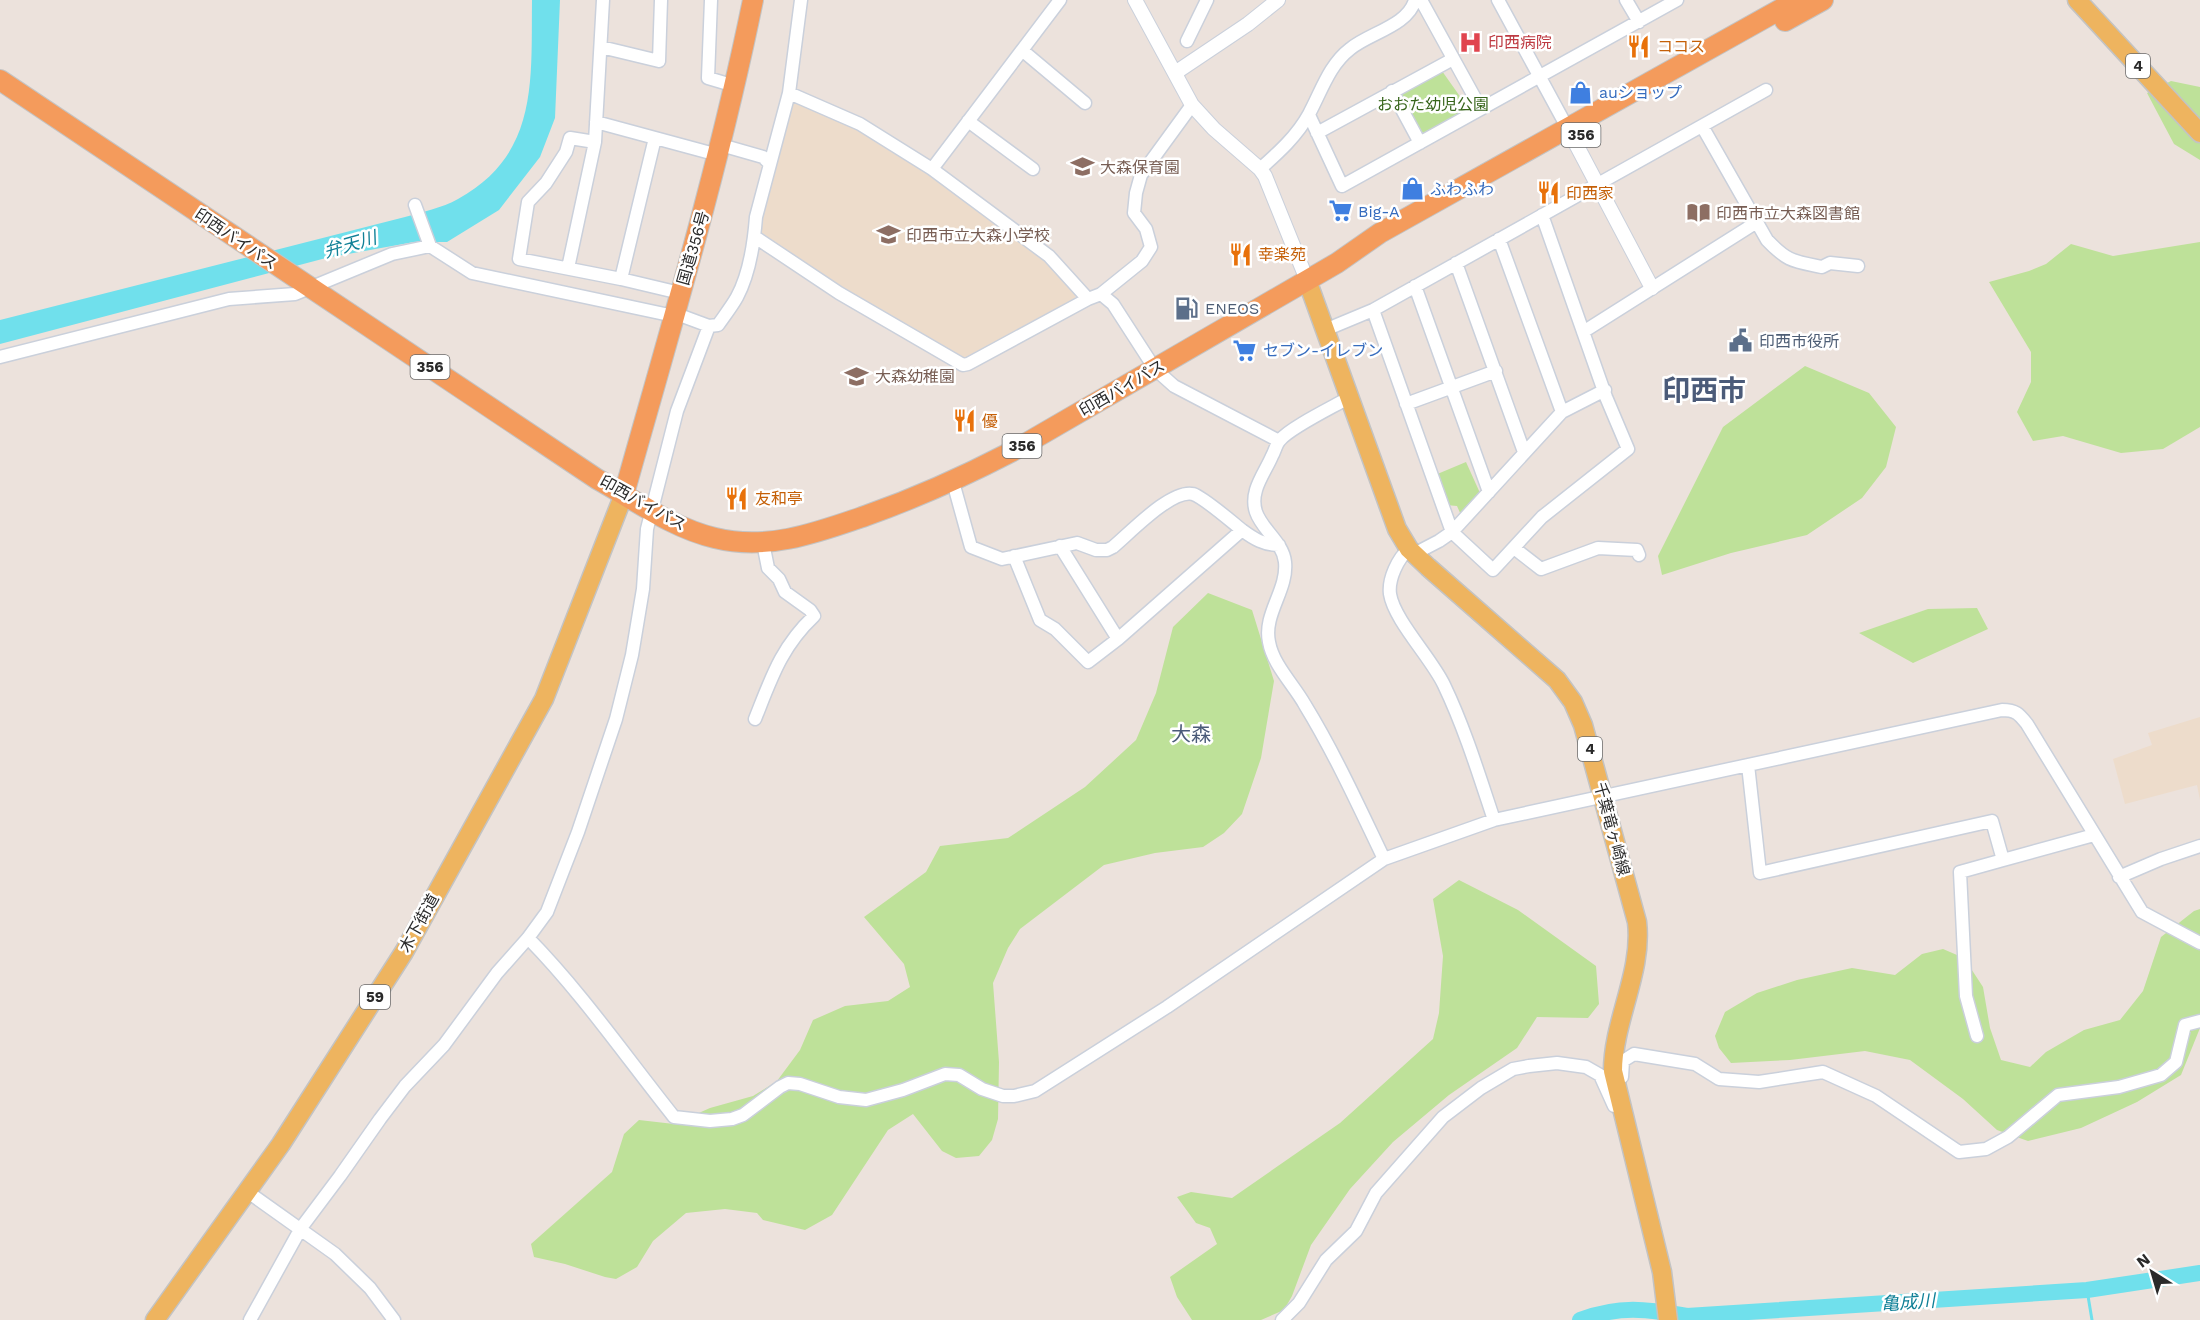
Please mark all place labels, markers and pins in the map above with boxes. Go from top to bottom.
hospital icon: 印西病院 [1457,29,1483,55]
place label: 印西病院 [1488,33,1552,52]
restaurant icon: ココス [1626,33,1652,59]
place label: ココス [1657,37,1705,56]
shop icon: auショップ [1568,79,1594,105]
place label: auショップ [1599,83,1682,102]
school or university icon: 大森保育園 [1069,154,1095,180]
place label: 大森保育園 [1100,158,1180,177]
shop icon: ふわふわ [1399,176,1425,202]
place label: ふわふわ [1430,180,1494,199]
restaurant icon: 印西家 [1535,180,1561,206]
place label: 印西家 [1566,184,1614,203]
supermarket icon: Big-A [1327,198,1353,224]
library icon: 印西市立大森図書館 [1685,200,1711,226]
place label: Big-A [1358,202,1400,221]
place label: 印西市立大森図書館 [1716,204,1860,223]
school or university icon: 印西市立大森小学校 [875,222,901,248]
place label: 印西市立大森小学校 [906,226,1050,245]
restaurant icon: 幸楽苑 [1227,241,1253,267]
place label: 幸楽苑 [1258,245,1306,264]
fuel station icon: ENEOS [1174,295,1200,321]
place label: ENEOS [1205,299,1259,318]
public building icon: 印西市役所 [1728,328,1754,354]
place label: 印西市役所 [1759,332,1839,351]
supermarket icon: セブン-イレブン [1232,337,1258,363]
place label: セブン-イレブン [1263,341,1383,360]
school or university icon: 大森幼稚園 [844,363,870,389]
place label: 大森幼稚園 [875,367,955,386]
restaurant icon: 優 [951,408,977,434]
place label: 優 [982,412,998,431]
restaurant icon: 友和亭 [724,485,750,511]
place label: 友和亭 [755,489,803,508]

